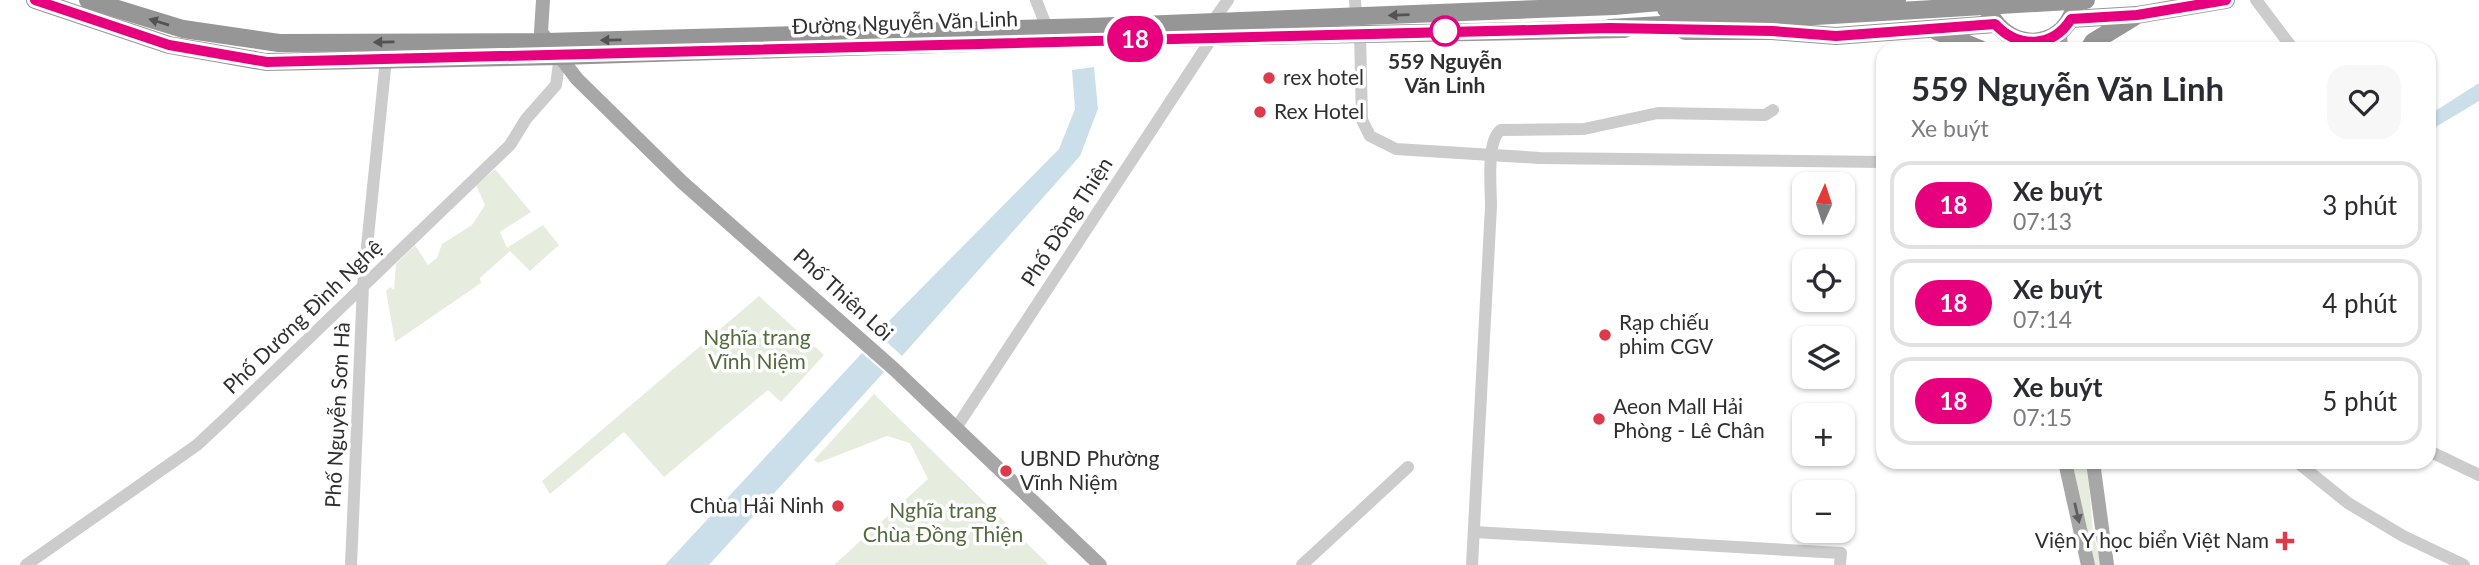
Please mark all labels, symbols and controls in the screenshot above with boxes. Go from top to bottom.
street label: Đường Nguyễn Văn Linh [792,5,1018,38]
one-way arrow [1388,9,1410,20]
one-way arrow [148,16,169,26]
line badge: 18 [1104,16,1166,62]
marker: 559 Nguyễn Văn Linh [1430,16,1460,46]
text: 18 [1121,24,1149,53]
one-way arrow [600,34,622,46]
one-way arrow [373,36,395,48]
place label: 559 Nguyễn Văn Linh [1388,48,1502,97]
place label: rex hotel [1283,64,1364,89]
button: heart [2327,65,2401,139]
text: 559 Nguyễn Văn Linh [1911,68,2224,108]
marker: rex hotel [1261,70,1277,86]
place label: Rex Hotel [1274,98,1364,123]
marker: Rex Hotel [1252,104,1268,120]
text: Xe buýt [1911,114,1989,142]
street label: Phố Đồng Thiện [1015,152,1117,290]
north arrow [1792,172,1855,234]
map controls [1792,172,1855,543]
text: Xe buýt [2013,175,2102,207]
text: 3 phút [2322,189,2397,221]
text: 18 [1940,190,1967,219]
text: 07:13 [2013,207,2072,235]
street label: Phố Dương Đình Nghệ [218,234,386,398]
street label: Phố Thiên Lôi [789,243,899,345]
button: locate [1792,249,1855,312]
text: Xe buýt [2013,273,2102,305]
text: 4 phút [2322,287,2397,319]
text: 18 [1940,288,1967,317]
text: 07:14 [2013,305,2072,333]
place label: Rạp chiếu phim CGV [1619,309,1714,358]
street label: Phố Nguyễn Sơn Hà [319,321,354,508]
park label: Nghĩa trang Vĩnh Niệm [703,324,811,373]
button: layers [1792,326,1855,389]
marker: Rạp chiếu phim CGV [1597,327,1613,343]
text: Xe buýt [2013,371,2102,403]
text: 5 phút [2322,385,2397,417]
text: 18 [1940,386,1967,415]
place label: Aeon Mall Hải Phòng - Lê Chân [1613,393,1765,442]
button: + [1792,403,1855,466]
text: 07:15 [2013,403,2072,431]
marker: Aeon Mall Hải Phòng - Lê Chân [1591,411,1607,427]
place label: UBND Phường Vĩnh Niệm [1020,445,1159,494]
marker: UBND Phường Vĩnh Niệm [998,463,1014,479]
button: − [1792,480,1855,543]
place label: Chùa Hải Ninh [690,492,824,517]
park label: Nghĩa trang Chùa Đồng Thiện [863,497,1023,546]
marker: Chùa Hải Ninh [830,498,846,514]
one-way arrow [2071,503,2082,525]
place label: Viện Y học biển Việt Nam [2035,527,2269,552]
marker: Viện Y học biển Việt Nam [2275,531,2295,551]

